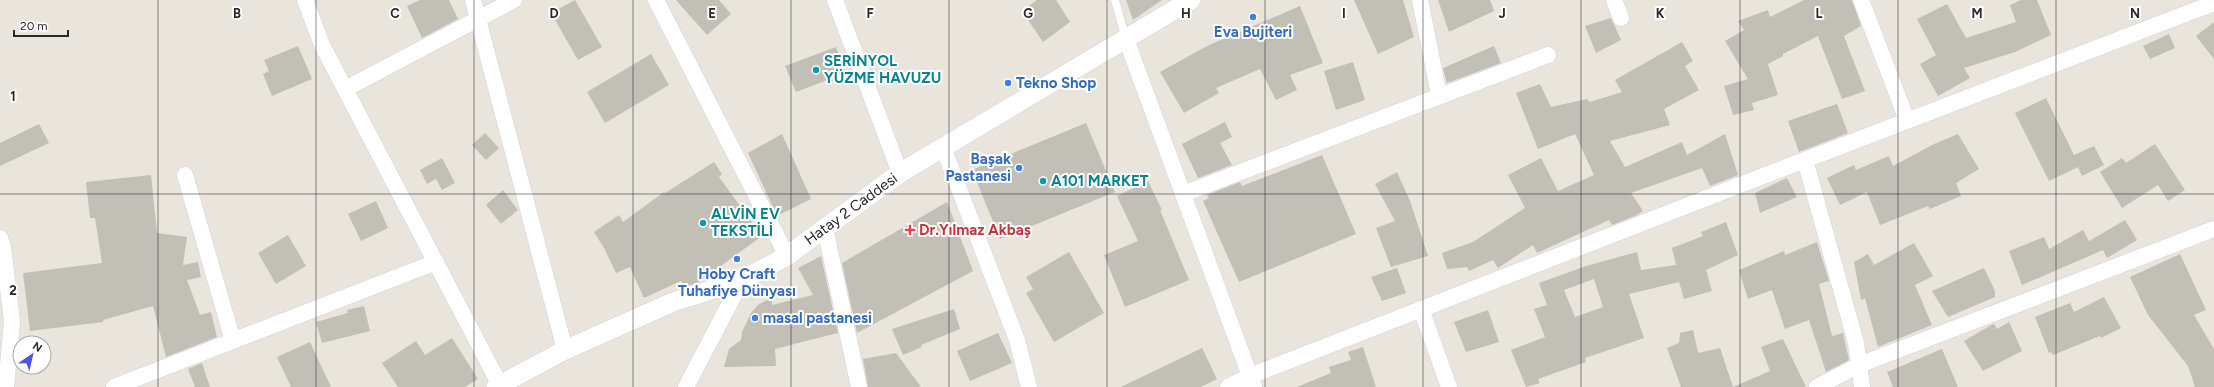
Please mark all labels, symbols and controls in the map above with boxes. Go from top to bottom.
text: B [233,6,241,21]
text: C [390,6,400,21]
text: D [549,6,559,21]
text: E [708,6,716,21]
text: F [866,6,874,21]
text: G [1023,6,1033,21]
text: H [1181,6,1191,21]
text: I [1342,6,1346,21]
text: J [1498,6,1506,21]
text: K [1656,6,1665,21]
text: L [1816,6,1823,21]
text: M [1971,6,1983,21]
text: N [2130,6,2140,21]
scale bar [14,12,68,38]
marker: Eva Bujiteri [1248,12,1258,22]
text: 20 m [20,19,48,33]
place label: Eva Bujiteri [1214,23,1292,41]
place label: SERİNYOL YÜZME HAVUZU [824,51,941,87]
marker: SERİNYOL YÜZME HAVUZU [811,65,821,75]
place label: Tekno Shop [1016,74,1096,92]
marker: Tekno Shop [1003,78,1013,88]
text: 1 [10,89,16,104]
place label: Başak Pastanesi [945,150,1011,185]
marker: Başak Pastanesi [1014,163,1024,173]
street label: Hatay 2 Caddesi [801,169,901,249]
place label: A101 MARKET [1051,172,1149,190]
marker: A101 MARKET [1038,176,1048,186]
place label: ALVİN EV TEKSTİLİ [711,204,780,240]
marker: ALVİN EV TEKSTİLİ [698,218,708,228]
place label: Dr.Yılmaz Akbaş [919,221,1031,239]
marker: Dr.Yılmaz Akbaş [904,224,916,236]
marker: Hoby Craft Tuhafiye Dünyası [732,254,742,264]
place label: Hoby Craft Tuhafiye Dünyası [678,265,796,300]
text: 2 [9,283,17,298]
place label: masal pastanesi [763,309,872,327]
marker: masal pastanesi [750,313,760,323]
north arrow [12,335,52,375]
text: N [30,339,44,355]

